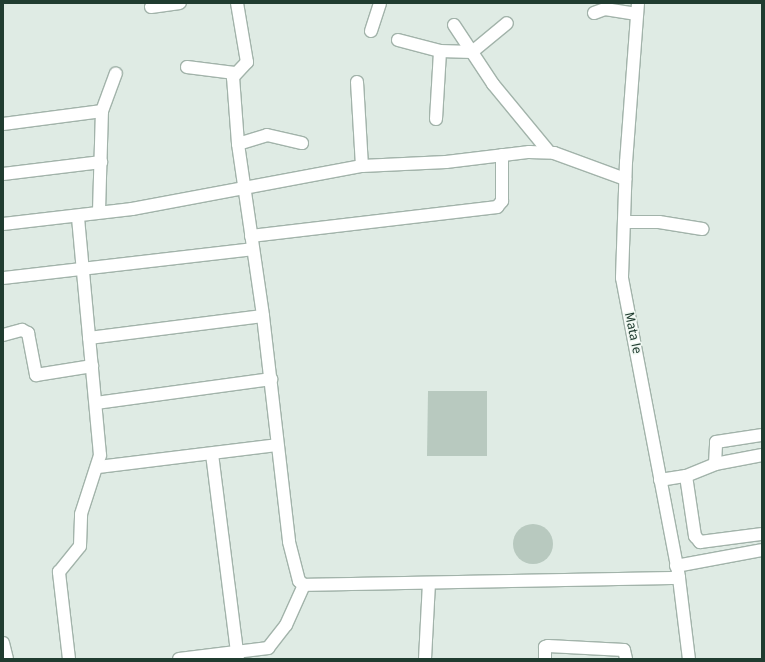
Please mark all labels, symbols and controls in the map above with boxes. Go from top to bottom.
street label: Mata Ie [620,311,646,355]

